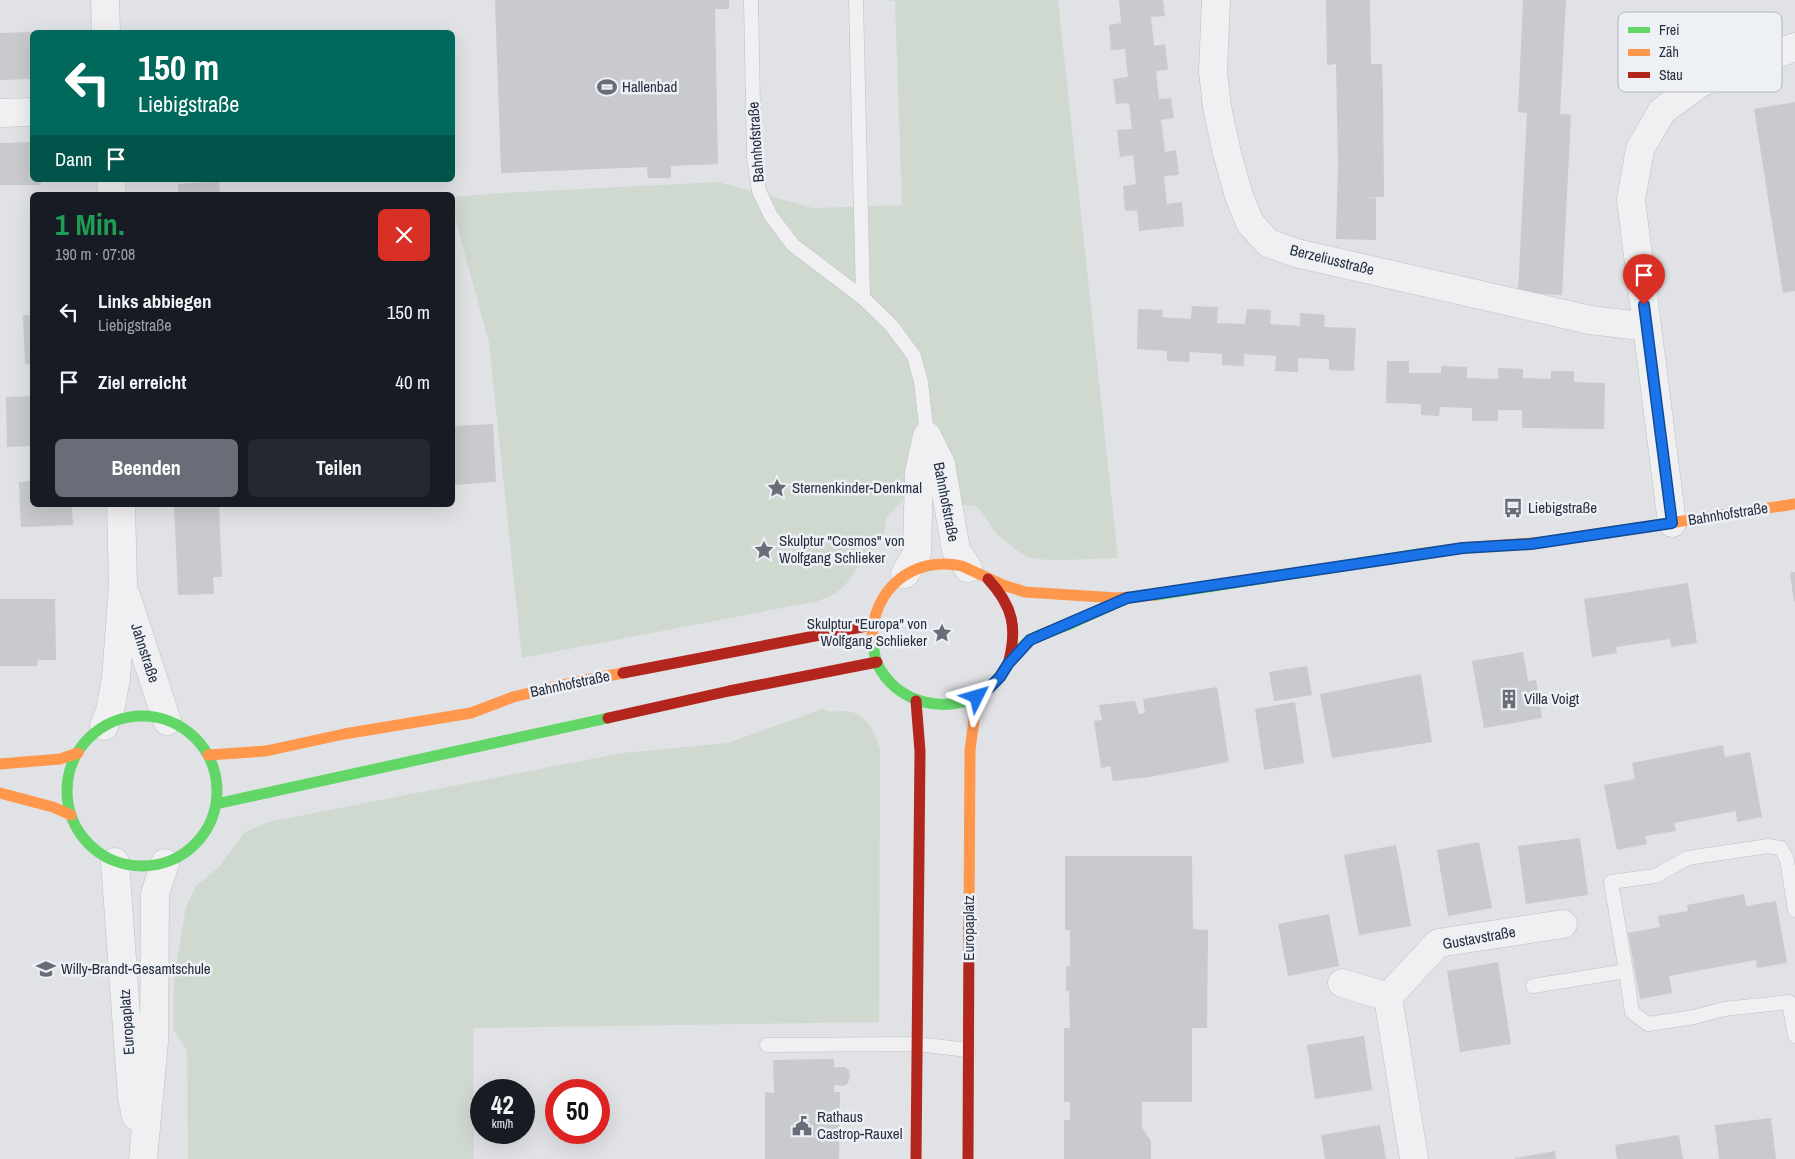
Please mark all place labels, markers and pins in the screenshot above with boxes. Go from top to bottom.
sports icon: Hallenbad [596,76,618,98]
place label: Hallenbad [622,76,677,97]
pin [1623,254,1665,305]
place icon: Sternenkinder-Denkmal [766,477,788,499]
place label: Sternenkinder-Denkmal [792,477,922,498]
bus stop icon: Liebigstraße [1502,497,1524,519]
place label: Liebigstraße [1528,497,1597,518]
place label: Skulptur "Cosmos" von Wolfgang Schlieker [779,530,905,568]
place icon: Skulptur "Cosmos" von Wolfgang Schlieker [753,539,775,561]
place label: Skulptur "Europa" von Wolfgang Schlieker [807,613,927,651]
place icon: Skulptur "Europa" von Wolfgang Schlieker [931,622,953,644]
building icon: Villa Voigt [1498,688,1520,710]
place label: Villa Voigt [1524,688,1580,709]
school or university icon: Willy-Brandt-Gesamtschule [35,958,57,980]
place label: Willy-Brandt-Gesamtschule [61,958,211,979]
place label: Rathaus Castrop-Rauxel [817,1106,902,1144]
public building icon: Rathaus Castrop-Rauxel [791,1115,813,1137]

